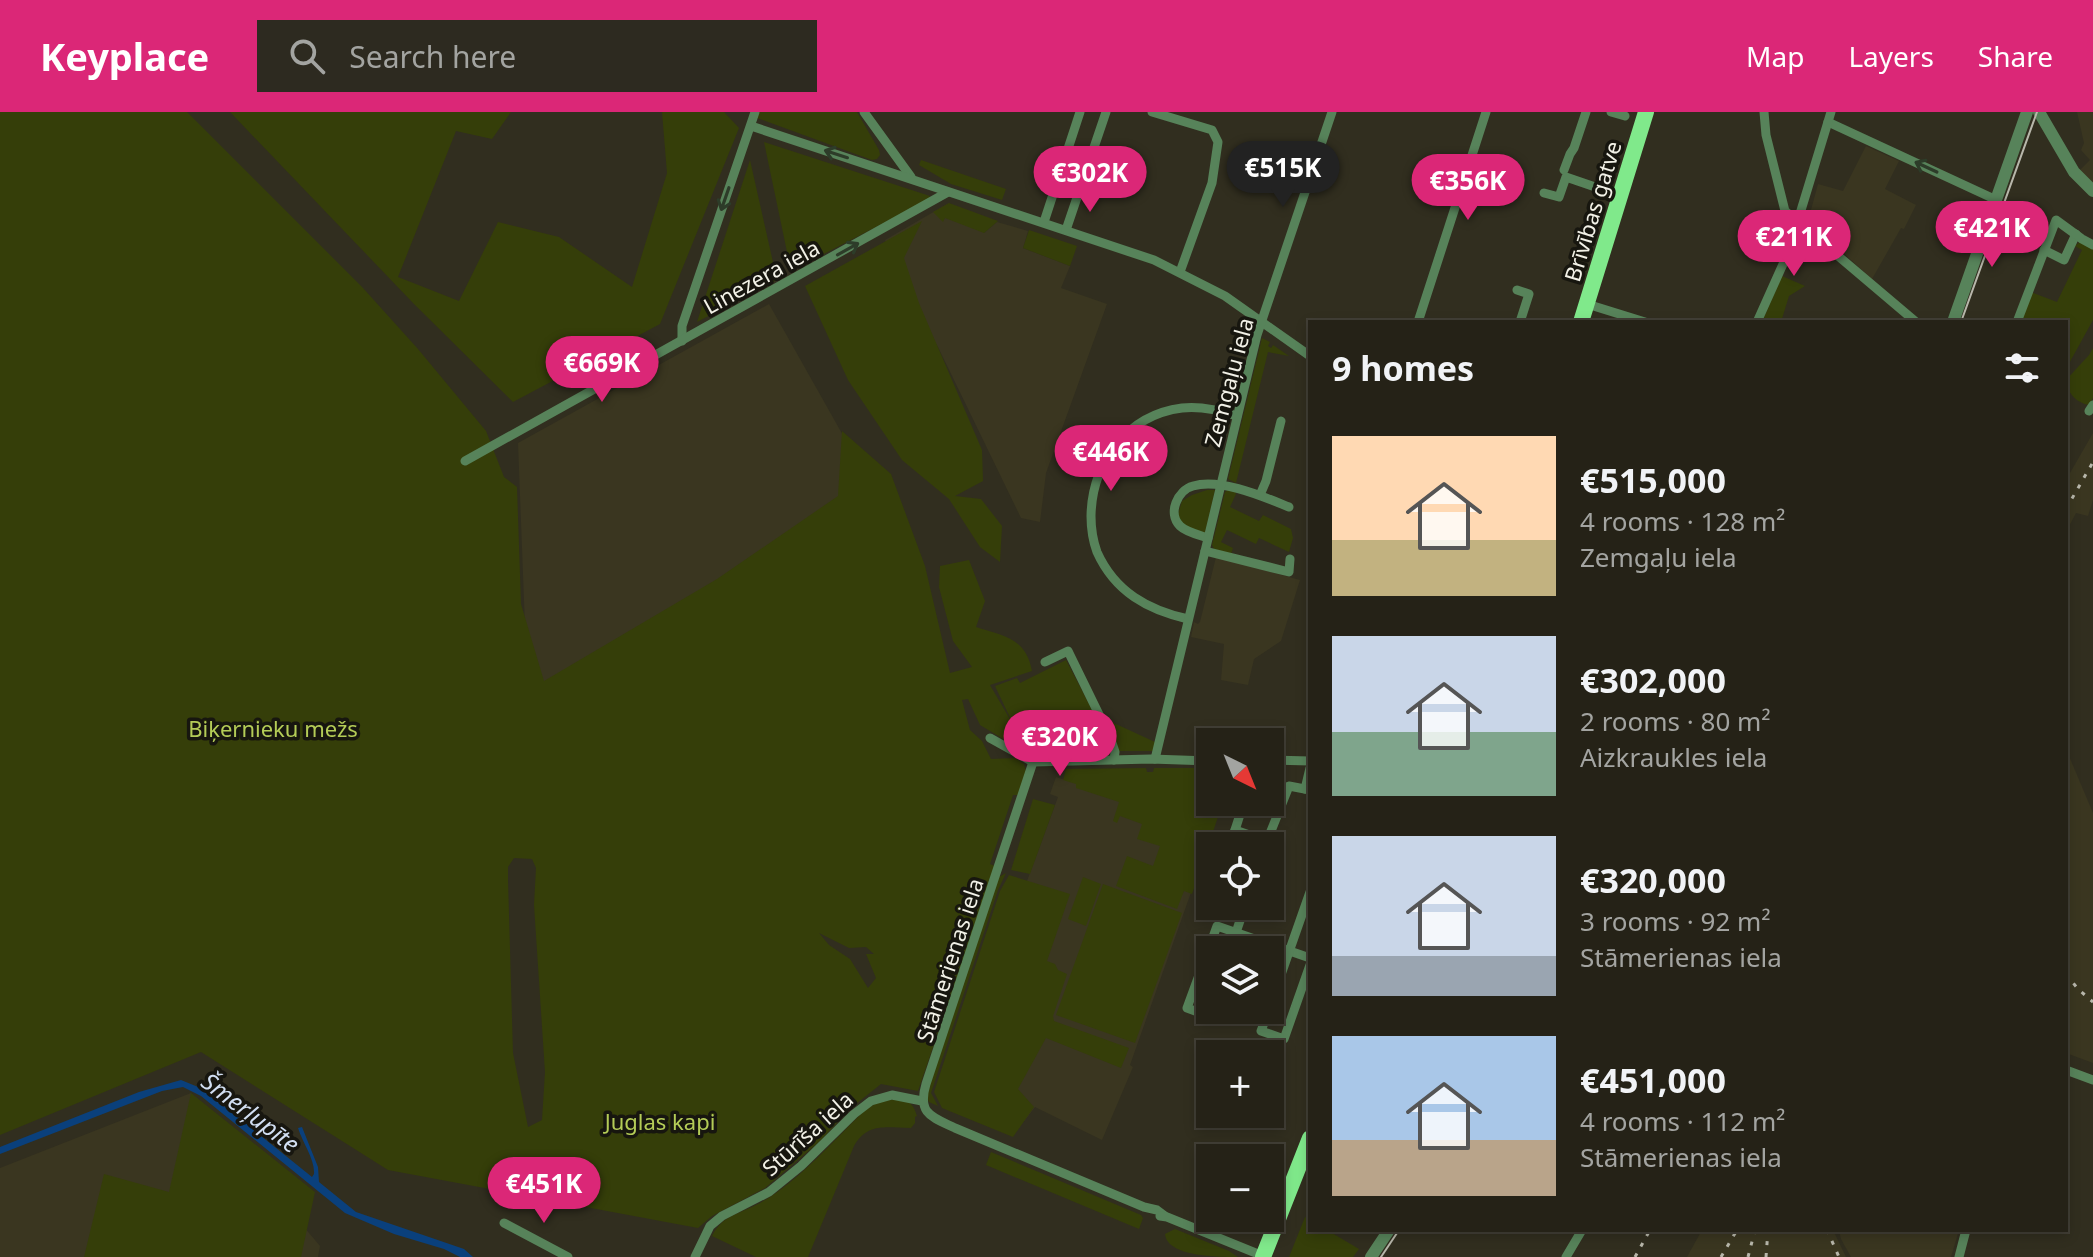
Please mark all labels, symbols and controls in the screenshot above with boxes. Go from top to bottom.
search box [257,20,817,92]
text: Keyplace [40,30,209,82]
icon: search [285,34,329,78]
text: Search here [349,36,516,77]
text: Map [1746,37,1804,75]
text: Layers [1848,37,1934,75]
text: Share [1978,37,2053,75]
street label: Brīvības gatve [1556,137,1628,285]
pin: €515K [1227,141,1339,209]
one-way arrow [824,146,849,161]
pin: €302K [1034,146,1146,214]
text: €515K [1245,149,1321,185]
text: €302K [1052,154,1128,190]
pin: €356K [1412,154,1524,222]
one-way arrow [1915,159,1939,174]
text: €356K [1430,162,1506,198]
one-way arrow [717,186,731,211]
pin: €421K [1936,201,2048,269]
text: €421K [1954,209,2030,245]
pin: €211K [1738,210,1850,278]
text: €211K [1756,218,1832,254]
street label: Linezera iela [698,232,824,320]
one-way arrow [836,240,859,256]
street label: Zemgaļu iela [1196,314,1260,450]
pin: €669K [546,336,658,404]
text: €669K [564,344,640,380]
text: 9 homes [1332,345,1474,391]
icon: filters [2000,346,2044,390]
pin: €446K [1055,425,1167,493]
text: €446K [1073,433,1149,469]
text: €515,000 [1580,457,1726,503]
icon: home [1396,468,1492,564]
text: 4 rooms · 128 m² [1580,503,1785,539]
text: Zemgaļu iela [1580,539,1737,575]
text: €302,000 [1580,657,1726,703]
icon: home [1396,668,1492,764]
text: 2 rooms · 80 m² [1580,703,1770,739]
pin: €320K [1004,710,1116,778]
park label: Biķernieku mežs [188,713,358,743]
text: €320K [1022,718,1098,754]
north arrow [1196,728,1284,816]
map controls [1196,728,1284,1232]
text: Aizkraukles iela [1580,739,1767,775]
button: locate [1196,832,1284,920]
text: €320,000 [1580,857,1726,903]
icon: home [1396,868,1492,964]
street label: Stāmerienas iela [908,874,990,1046]
text: 3 rooms · 92 m² [1580,903,1770,939]
button: layers [1196,936,1284,1024]
text: Stāmerienas iela [1580,939,1782,975]
button: + [1196,1040,1284,1128]
text: €451,000 [1580,1057,1726,1103]
water label: Šmerļupīte [195,1064,307,1160]
icon: home [1396,1068,1492,1164]
street label: Stūrīša iela [755,1084,859,1182]
text: 4 rooms · 112 m² [1580,1103,1785,1139]
park label: Juglas kapi [603,1106,715,1136]
text: Stāmerienas iela [1580,1139,1782,1175]
button: − [1196,1144,1284,1232]
pin: €451K [488,1157,600,1225]
text: €451K [506,1165,582,1201]

